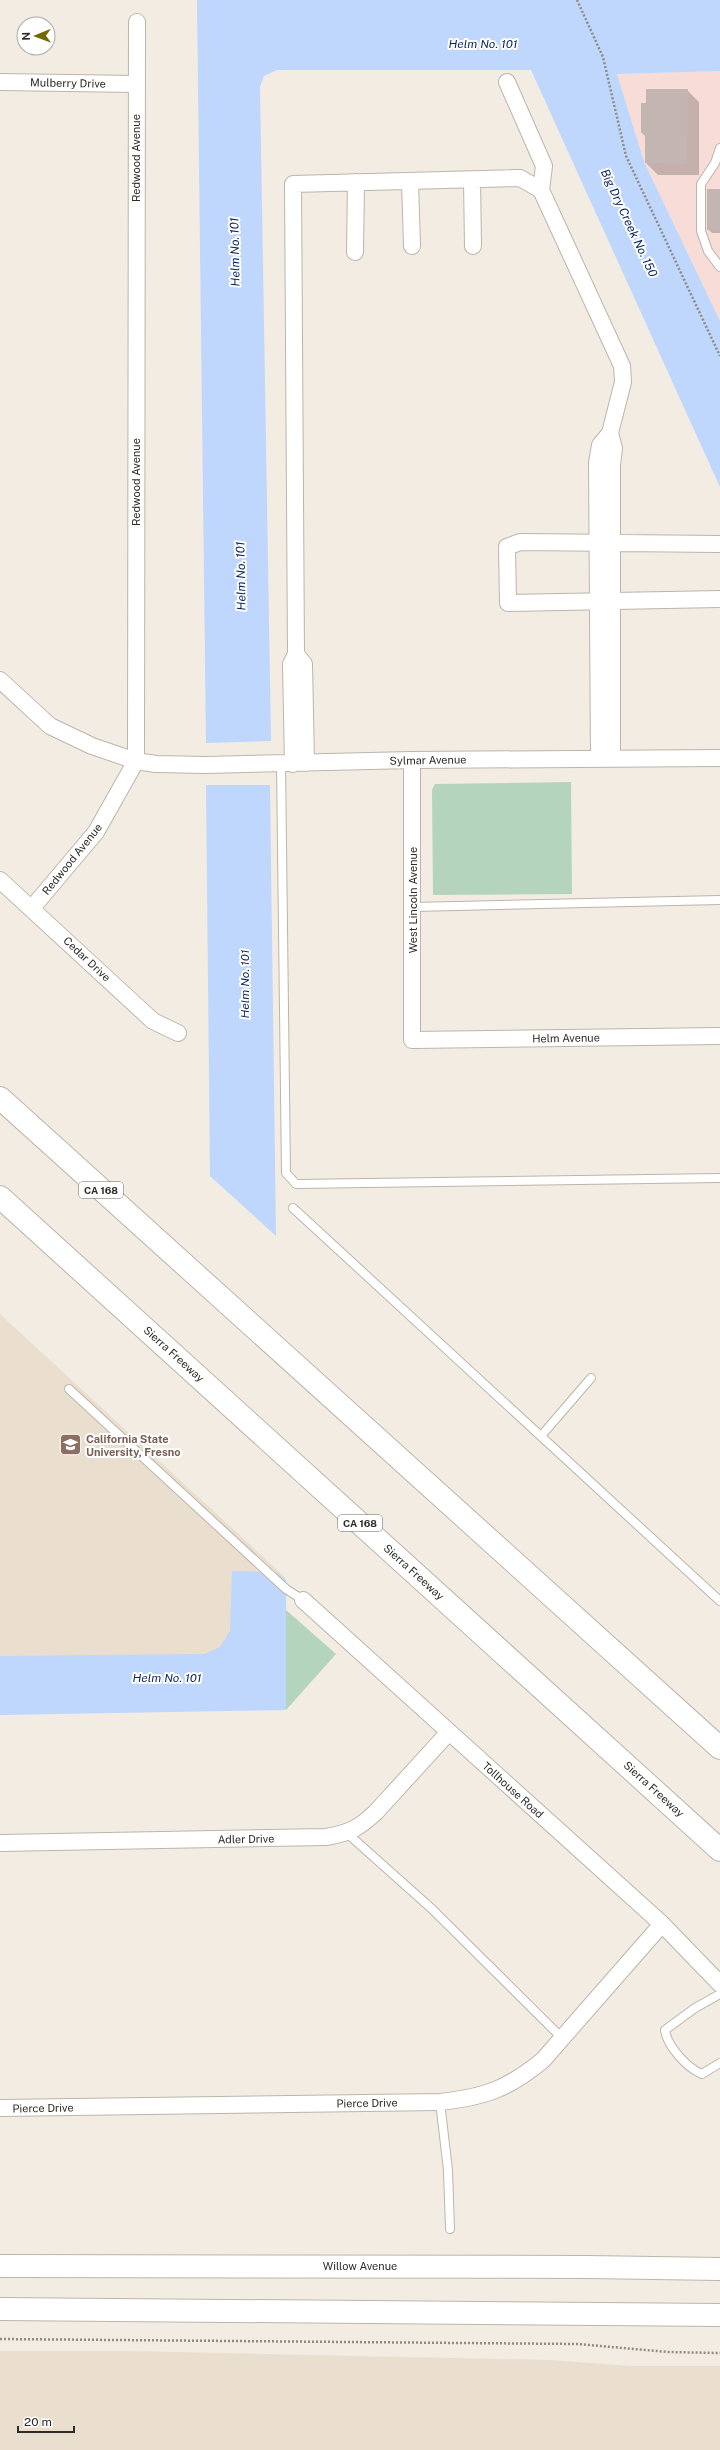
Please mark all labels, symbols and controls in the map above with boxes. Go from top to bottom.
north arrow [16,16,56,56]
text: N [20,32,32,41]
water label: Helm No. 101 [449,37,518,51]
street label: Mulberry Drive [30,76,106,90]
street label: Redwood Avenue [130,114,142,202]
water label: Big Dry Creek No. 150 [598,167,660,279]
water label: Helm No. 101 [227,217,243,287]
street label: Redwood Avenue [130,438,142,526]
water label: Helm No. 101 [233,541,249,611]
street label: Sylmar Avenue [389,753,467,767]
street label: Redwood Avenue [40,821,104,897]
street label: West Lincoln Avenue [407,847,419,953]
street label: Cedar Drive [61,934,113,984]
water label: Helm No. 101 [238,949,252,1018]
street label: Helm Avenue [532,1031,600,1045]
road number: CA 168 [79,1182,123,1198]
street label: Sierra Freeway [141,1324,207,1384]
school or university icon: California State University, Fresno [58,1432,84,1458]
place label: California State University, Fresno [86,1433,181,1458]
road number: CA 168 [338,1515,382,1531]
street label: Sierra Freeway [381,1542,447,1602]
water label: Helm No. 101 [133,1671,202,1685]
street label: Sierra Freeway [621,1759,687,1819]
street label: Tollhouse Road [480,1760,546,1820]
street label: Adler Drive [217,1833,275,1845]
street label: Pierce Drive [336,2096,398,2110]
street label: Pierce Drive [12,2101,74,2115]
street label: Willow Avenue [323,2260,397,2272]
scale bar [18,2408,74,2434]
text: 20 m [24,2415,52,2429]

